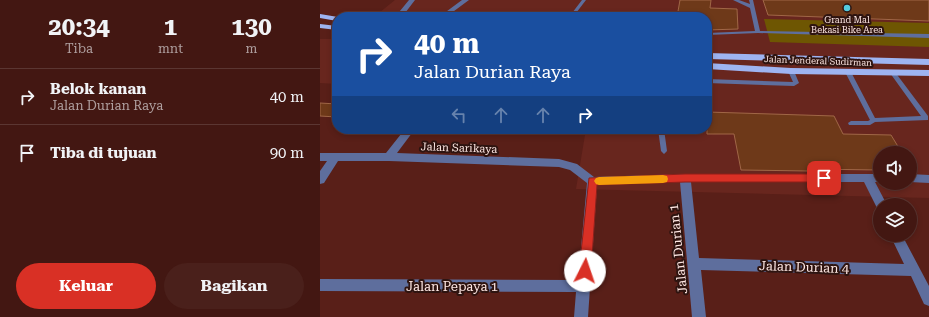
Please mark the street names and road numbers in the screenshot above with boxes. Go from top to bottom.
street label: Jalan Jenderal Sudirman [764,54,872,68]
street label: Jalan Sarikaya [421,140,498,156]
street label: Jalan Durian 1 [666,203,690,295]
street label: Jalan Durian 4 [759,258,850,276]
street label: Jalan Pepaya 1 [406,279,498,294]

